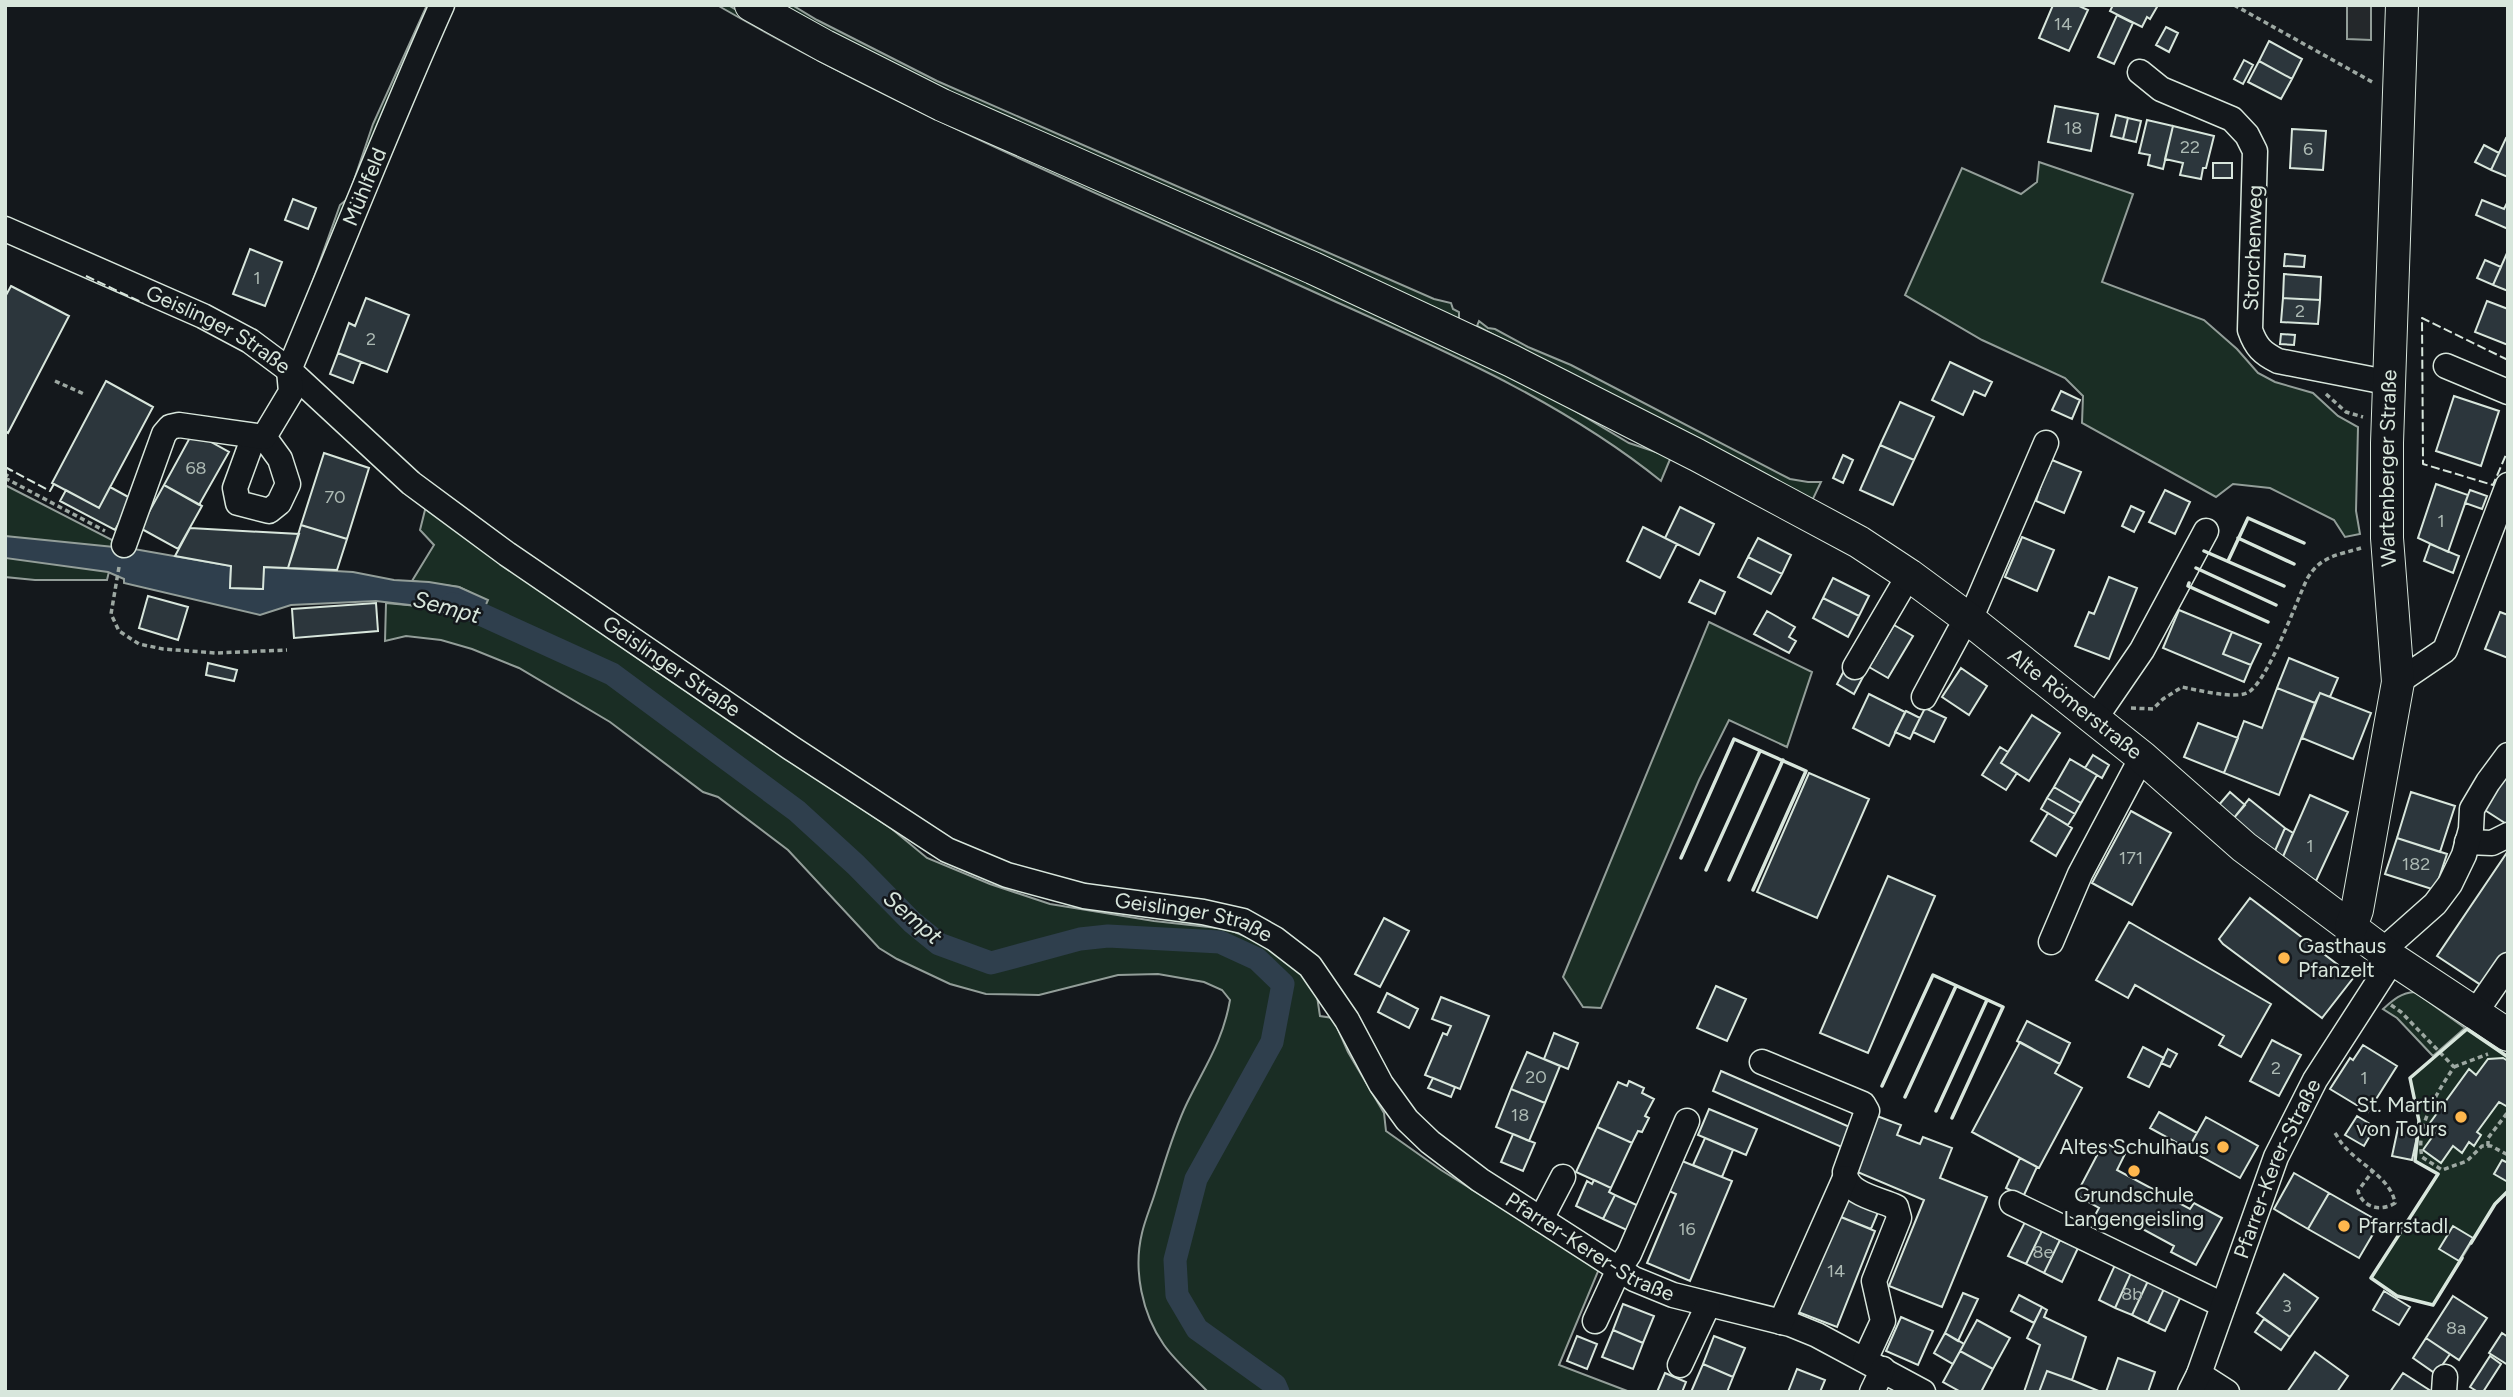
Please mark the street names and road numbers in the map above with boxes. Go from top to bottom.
street label: Mühlfeld [337,144,391,229]
street label: Storchenweg [2238,184,2267,311]
street label: Geislinger Straße [142,280,296,379]
street label: Wartenberger Straße [2374,369,2402,568]
street label: Geislinger Straße [598,610,745,722]
street label: Alte Römerstraße [2003,642,2147,764]
street label: Geislinger Straße [1113,887,1277,947]
street label: Pfarrer-Kerer-Straße [2228,1074,2326,1262]
street label: Pfarrer-Kerer-Straße [1501,1187,1678,1306]

